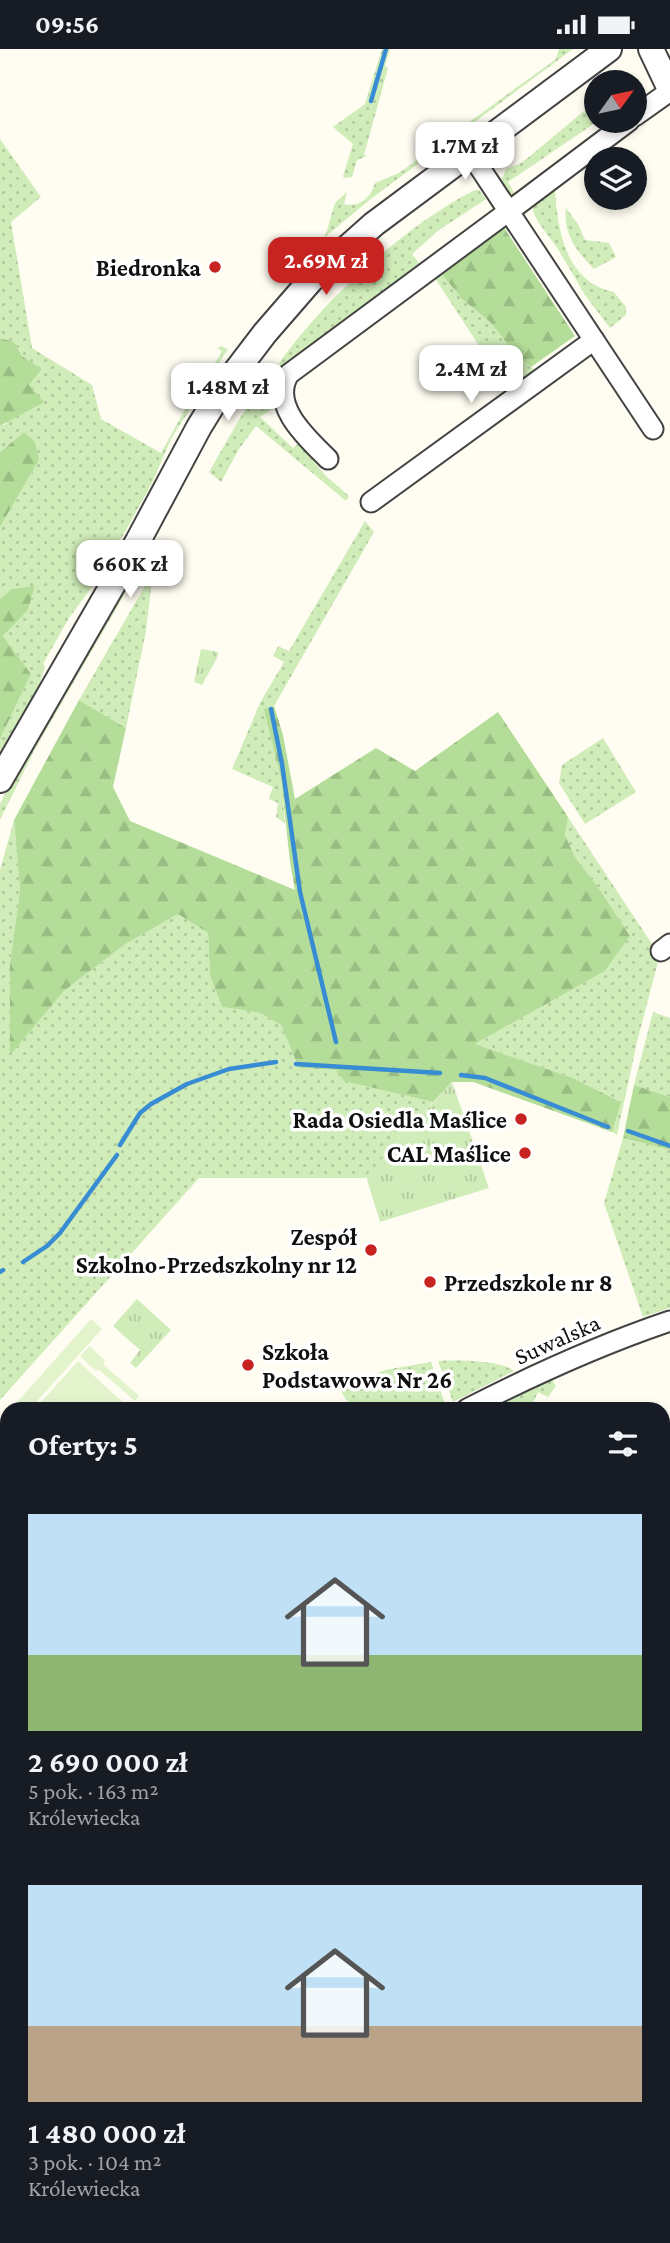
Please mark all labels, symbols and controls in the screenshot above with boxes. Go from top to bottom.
text: 09:56 [35,10,99,39]
north arrow [584,70,648,133]
map controls [584,70,647,210]
pin: 1.7M zł [400,123,530,182]
text: 1.7M zł [431,132,499,158]
button: layers [584,147,647,210]
pin: 2.69M zł [254,237,398,297]
text: 2.69M zł [284,247,368,273]
place label: Biedronka [96,254,201,281]
marker: Biedronka [207,259,223,275]
pin: 2.4M zł [406,345,536,405]
text: 2.4M zł [435,355,507,381]
pin: 1.48M zł [156,363,300,423]
text: 1.48M zł [187,373,269,399]
pin: 660K zł [65,540,195,600]
text: 660K zł [92,550,168,576]
place label: Rada Osiedla Maślice [293,1106,507,1133]
marker: Rada Osiedla Maślice [513,1111,529,1127]
place label: CAL Maślice [387,1140,511,1167]
marker: CAL Maślice [517,1145,533,1161]
place label: Zespół Szkolno-Przedszkolny nr 12 [76,1223,358,1278]
marker: Zespół Szkolno-Przedszkolny nr 12 [363,1242,379,1258]
place label: Przedszkole nr 8 [444,1269,613,1296]
marker: Przedszkole nr 8 [422,1274,438,1290]
street label: Suwalska [510,1308,604,1370]
place label: Szkoła Podstawowa Nr 26 [262,1338,452,1393]
marker: Szkoła Podstawowa Nr 26 [240,1357,256,1373]
icon: filters [604,1425,642,1463]
text: Oferty: 5 [28,1428,138,1461]
icon: home [272,1559,398,1685]
text: 2 690 000 zł [28,1745,188,1778]
text: 5 pok. · 163 m² [28,1778,158,1804]
text: Królewiecka [28,1804,140,1830]
icon: home [272,1930,398,2056]
text: 1 480 000 zł [28,2116,186,2149]
text: 3 pok. · 104 m² [28,2149,162,2175]
text: Królewiecka [28,2175,140,2201]

